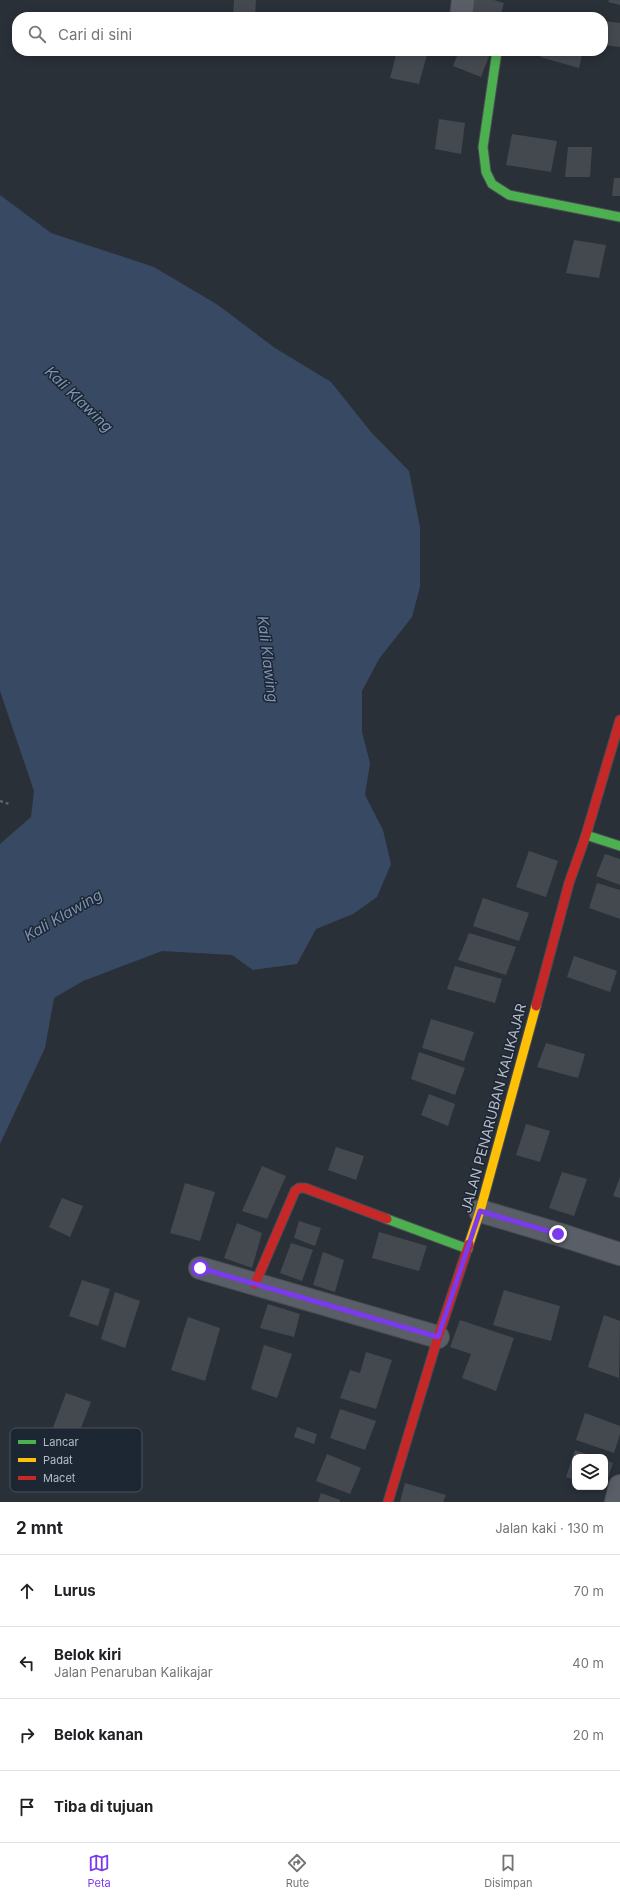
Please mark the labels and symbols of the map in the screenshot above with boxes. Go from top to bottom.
water label: Kali Klawing [41,362,117,436]
water label: Kali Klawing [253,615,283,703]
water label: Kali Klawing [21,885,105,945]
street label: JALAN PENARUBAN KALIKAJAR [457,1002,529,1214]
route end [549,1225,567,1243]
route start [191,1259,209,1277]
legend [10,1428,142,1492]
text: Lancar [43,1435,79,1449]
text: Padat [43,1453,73,1467]
text: Macet [43,1471,76,1485]

